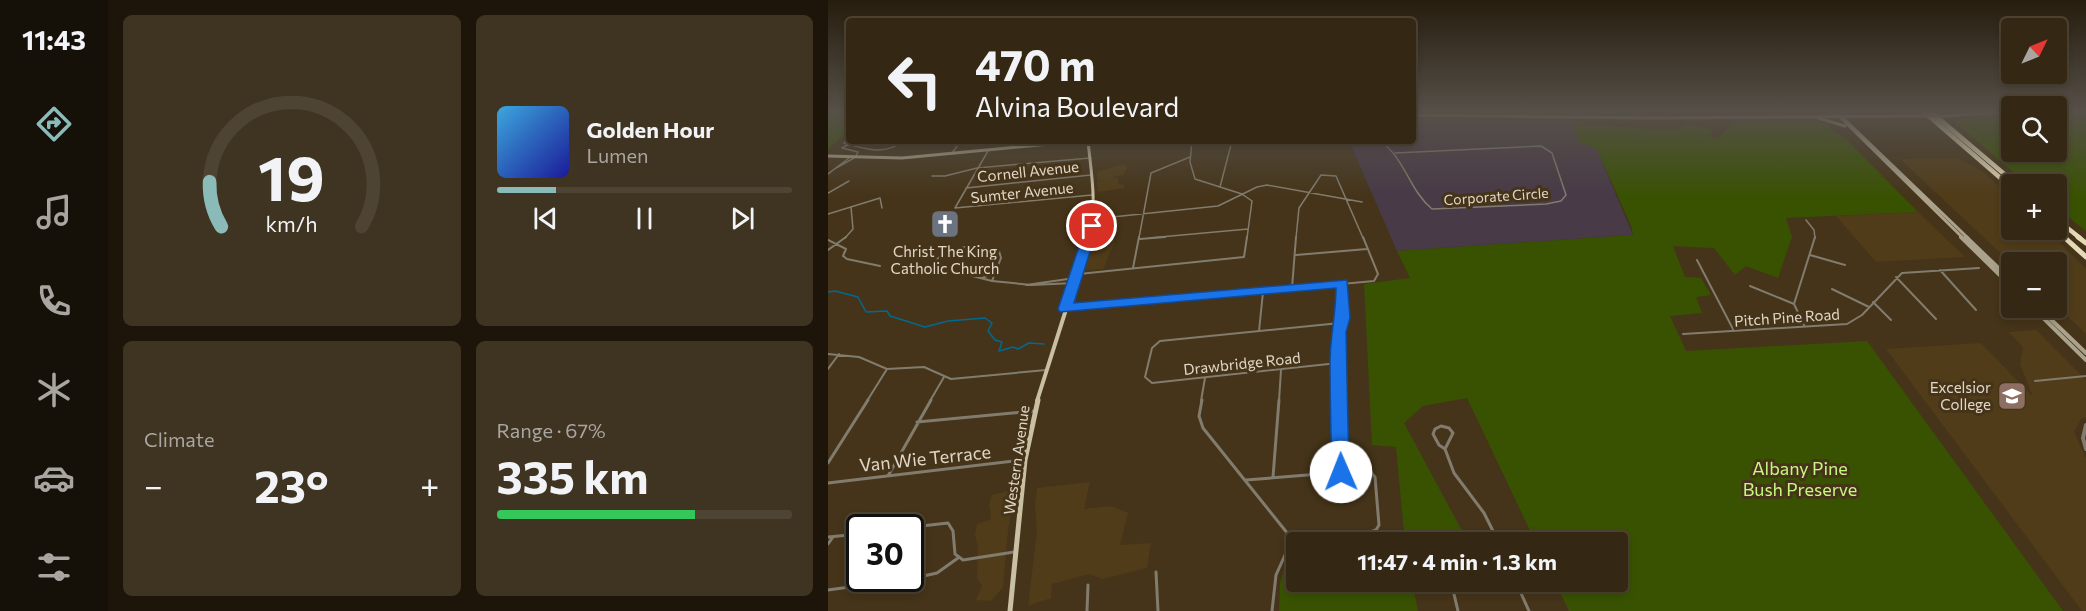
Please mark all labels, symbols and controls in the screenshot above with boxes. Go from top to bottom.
north arrow [2001,18,2067,84]
map controls [2001,18,2067,318]
text: 11:43 [22,23,86,56]
text: 470 m [975,38,1095,90]
icon: left [876,42,954,120]
text: Alvina Boulevard [975,90,1179,123]
button: search [2001,96,2067,162]
icon: directions [33,103,75,145]
text: Golden Hour [587,116,714,143]
text: 19 [258,139,325,215]
text: Lumen [587,143,649,167]
street label: Cornell Avenue [976,157,1080,185]
button: + [2001,174,2067,240]
street label: Sumter Avenue [970,178,1074,206]
street label: Corporate Circle [1443,184,1549,208]
icon: music [33,191,75,233]
pin [1066,200,1117,251]
icon: previous [529,202,562,235]
icon: pause [628,202,661,235]
icon: next [726,202,759,235]
church icon: Christ The King Catholic Church [929,208,961,240]
icon: arrive [1075,209,1108,242]
text: km/h [266,211,318,237]
place label: Christ The King Catholic Church [891,242,999,277]
button: − [2001,252,2067,318]
icon: phone [33,280,75,322]
street label: Pitch Pine Road [1734,304,1840,330]
street label: Drawbridge Road [1183,348,1301,378]
icon: climate [33,369,75,411]
place label: Excelsior College [1930,378,1991,413]
school or university icon: Excelsior College [1996,380,2028,412]
street label: Western Avenue [999,404,1033,516]
text: Range · 67% [497,418,606,442]
text: Climate [144,427,214,451]
street label: Van Wie Terrace [858,440,992,476]
position arrow [1309,440,1373,504]
text: 335 km [497,448,649,503]
icon: car [33,457,75,499]
text: 23° [254,457,329,512]
park label: Albany Pine Bush Preserve [1743,457,1857,500]
text: − [144,464,163,505]
text: + [420,464,439,505]
speed limit sign: 30 [846,514,924,592]
icon: filters [33,546,75,588]
text: 11:47 · 4 min · 1.3 km [1357,548,1557,575]

